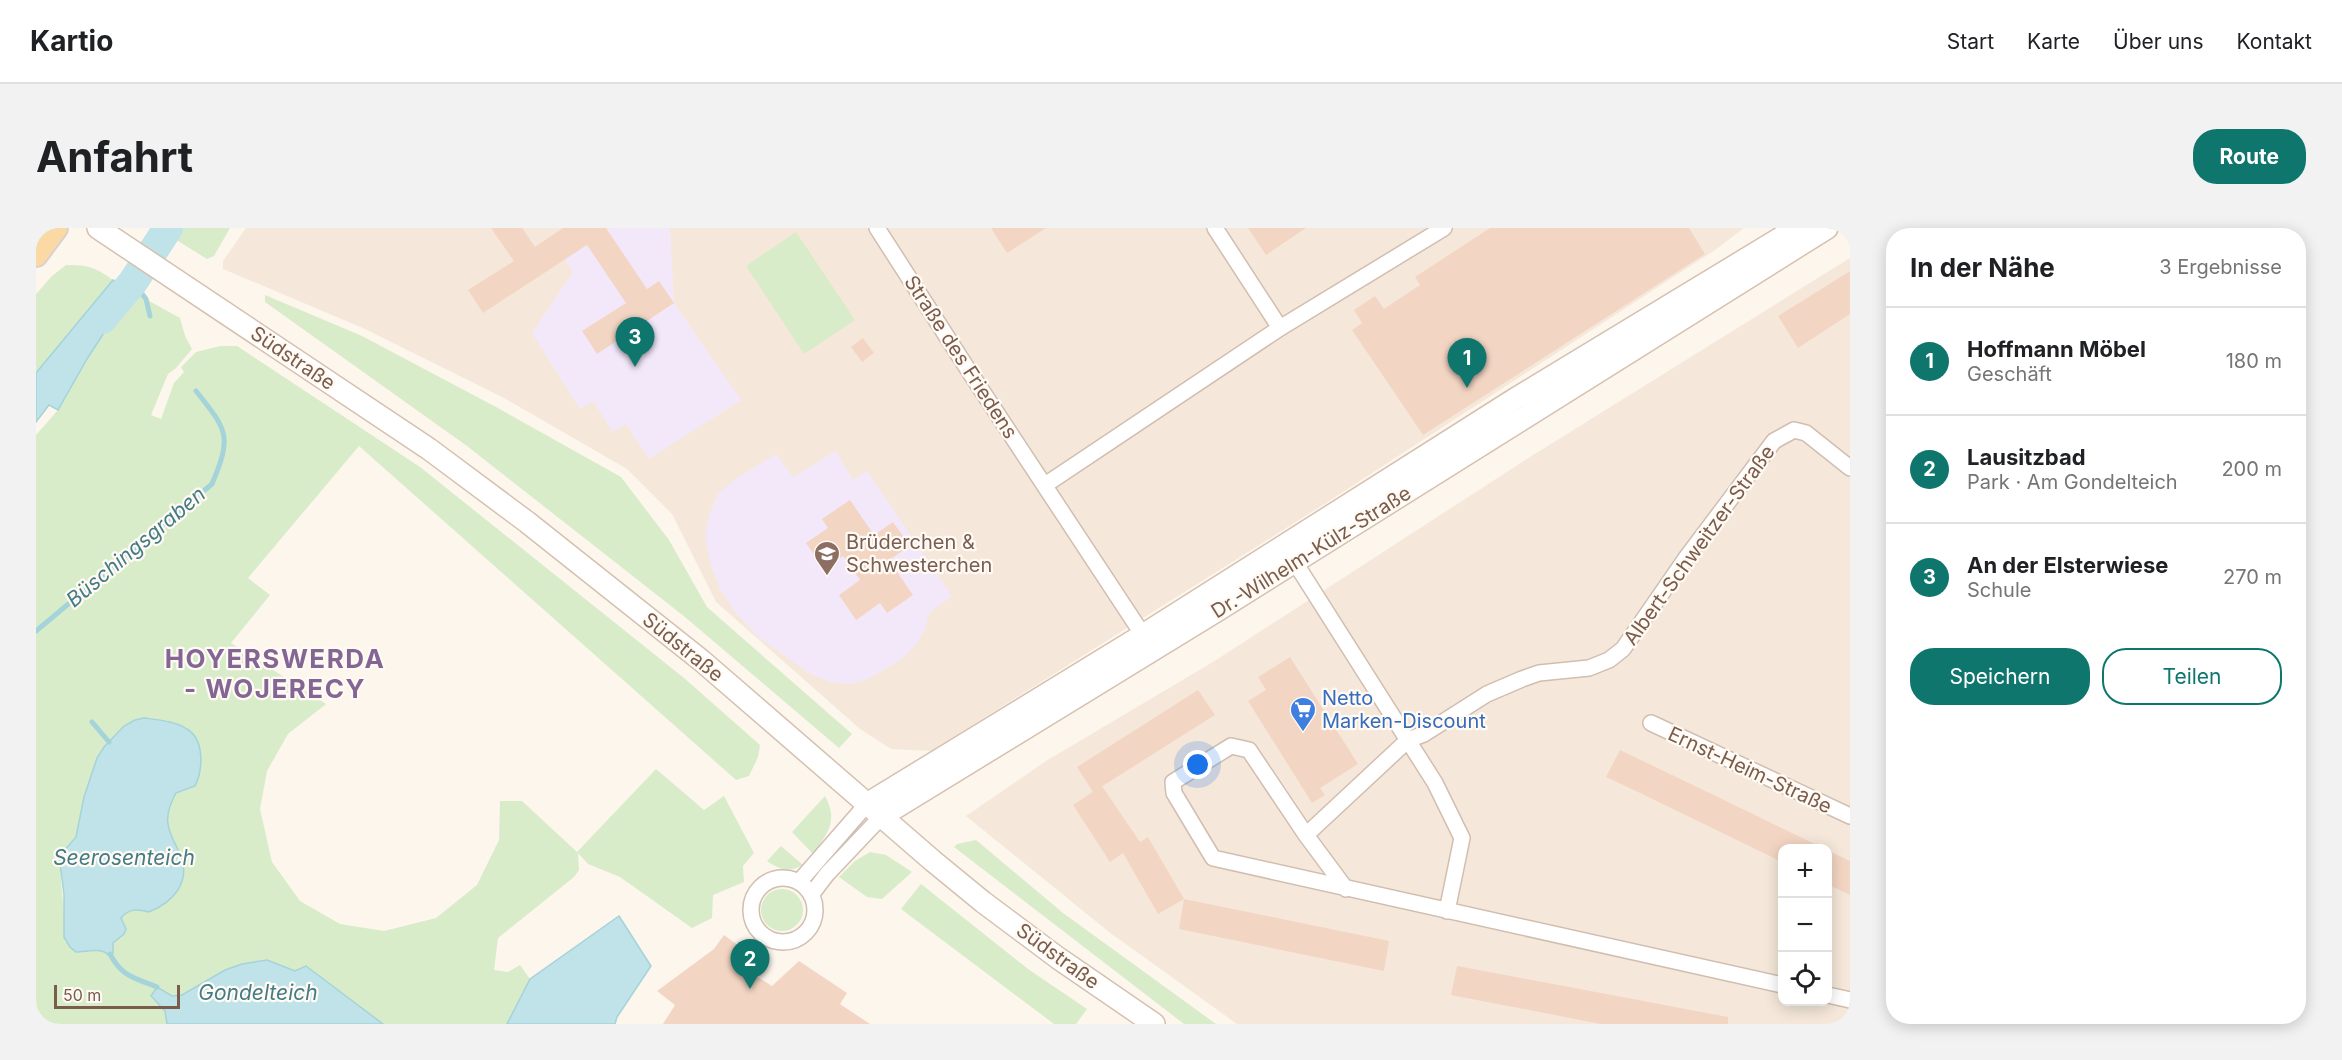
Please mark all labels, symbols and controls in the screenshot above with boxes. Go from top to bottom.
text: Kartio [30,24,113,58]
text: Start [1947,29,1994,54]
text: Karte [2027,29,2080,54]
text: Über uns [2113,29,2204,54]
text: Kontakt [2237,29,2312,54]
button: Route [2193,129,2306,184]
text: Anfahrt [36,131,193,182]
text: In der Nähe [1910,252,2055,283]
text: 3 Ergebnisse [2159,255,2282,279]
street label: Straße des Friedens [899,271,1023,443]
pin: 3 [616,318,654,367]
street label: Südstraße [246,321,340,395]
text: Hoffmann Möbel [1967,336,2146,362]
pin: 1 [1448,338,1486,388]
text: 1 [1925,349,1934,373]
text: 180 m [2226,349,2282,373]
text: Geschäft [1967,362,2052,386]
street label: Albert-Schweitzer-Straße [1618,440,1780,650]
text: Lausitzbad [1967,444,2086,470]
text: 2 [1923,457,1936,481]
text: 200 m [2221,457,2282,481]
text: Park · Am Gondelteich [1967,470,2178,494]
water label: Büschingsgraben [61,481,210,612]
street label: Dr.-Wilhelm-Külz-Straße [1207,481,1415,623]
place label: Brüderchen & Schwesterchen [846,530,992,577]
school or university icon: Brüderchen & Schwesterchen [812,539,842,577]
text: An der Elsterwiese [1967,552,2168,578]
text: 3 [1923,565,1936,589]
text: 270 m [2223,565,2282,589]
text: Schule [1967,578,2031,602]
street label: Südstraße [638,607,728,687]
district label: HOYERSWERDA - WOJERECY [165,643,385,704]
button: Speichern [1910,648,2090,705]
button: Teilen [2102,648,2282,705]
place label: Netto Marken-Discount [1322,686,1486,733]
supermarket icon: Netto Marken-Discount [1288,695,1318,733]
street label: Ernst-Heim-Straße [1664,722,1836,818]
your location [1183,750,1212,779]
map controls [1778,844,1832,1006]
button: + [1778,844,1832,898]
water label: Seerosenteich [53,845,195,870]
button: − [1778,898,1832,952]
street label: Südstraße [1012,918,1104,994]
pin: 2 [730,940,770,989]
button: locate [1778,952,1832,1006]
water label: Gondelteich [198,980,318,1005]
scale bar [54,982,180,1010]
text: 50 m [63,985,101,1005]

